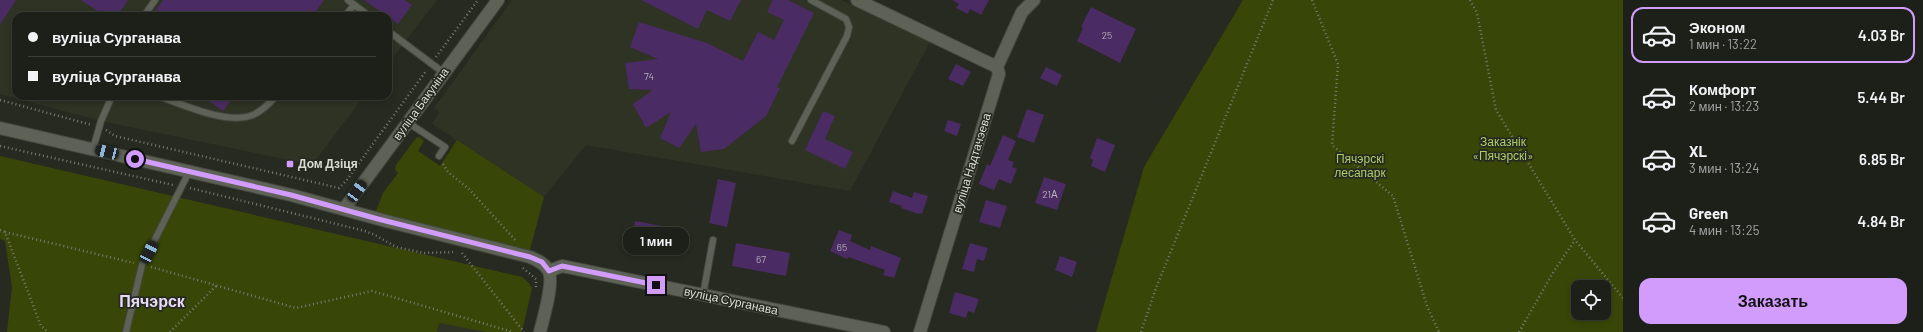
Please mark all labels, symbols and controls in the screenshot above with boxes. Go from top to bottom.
icon: car [1641,17,1677,53]
text: Эконом [1689,18,1745,36]
text: 4.03 Br [1858,26,1905,44]
text: вуліца Сурганава [52,28,181,46]
house number: 25 [1102,29,1112,41]
text: 1 мин · 13:22 [1689,36,1757,52]
street label: вуліца Бакуніна [389,64,452,143]
text: вуліца Сурганава [52,67,181,85]
house number: 74 [644,70,654,82]
icon: car [1641,79,1677,115]
text: Комфорт [1689,80,1756,98]
text: 5.44 Br [1857,88,1905,106]
text: 2 мин · 13:23 [1689,98,1759,114]
street label: вуліца Надтачэева [949,111,994,215]
park label: Заказнік «Пячэрскі» [1472,134,1534,163]
icon: car [1641,141,1677,177]
text: XL [1689,142,1707,160]
car [94,143,120,161]
route start [126,150,144,168]
text: 6.85 Br [1859,150,1905,168]
park label: Пячэрскі лесапарк [1334,151,1386,180]
place label: Дом Дзіця [298,156,358,171]
marker: Дом Дзіця [285,159,295,169]
text: 3 мин · 13:24 [1689,160,1759,176]
car [345,178,369,204]
house number: 21А [1042,188,1058,200]
icon: car [1641,203,1677,239]
text: Green [1689,204,1728,222]
text: 4.84 Br [1857,212,1905,230]
text: 4 мин · 13:25 [1689,222,1759,238]
callout: 1 мин [623,227,689,255]
text: 1 мин [640,233,672,249]
car [138,239,160,265]
house number: 65 [837,241,847,253]
house number: 67 [756,253,766,265]
route end [647,276,665,294]
button: Заказать [1639,278,1907,324]
map controls [1571,280,1611,320]
button: locate [1571,280,1611,320]
street label: вуліца Сурганава [683,283,780,318]
district label: Пячэрск [119,291,186,310]

